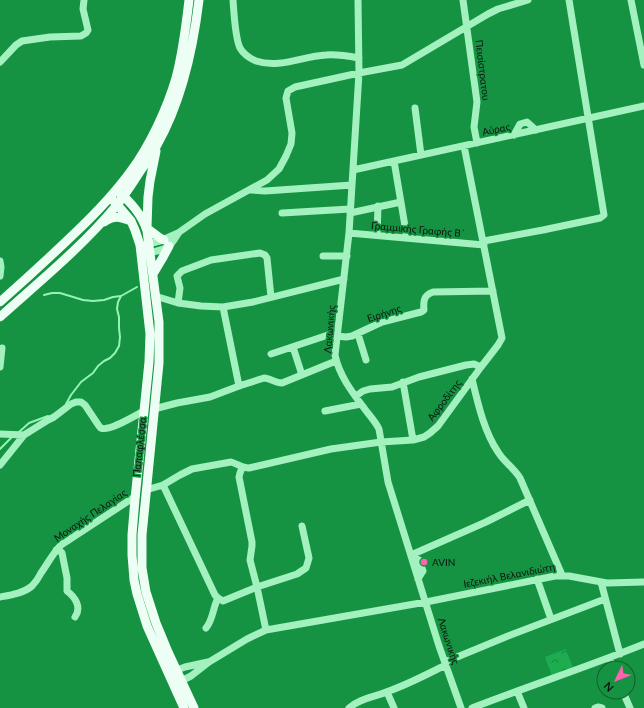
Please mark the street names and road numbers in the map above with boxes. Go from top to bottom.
street label: Πεισίστρατου [473,39,493,101]
street label: Αύρας [481,120,511,138]
street label: Γραμμικής Γραφής Β΄ [371,219,465,239]
street label: Ειρήνης [365,302,403,324]
street label: Λακωνικής [321,304,337,354]
street label: Αφροδίτης [425,377,464,423]
street label: Παπαφλέσσα [130,416,148,478]
street label: Μοναχής Πελαγίας [51,486,129,544]
street label: Ιεζεκιήλ Βελανιδιώτη [462,560,556,590]
street label: Λακωνικής [436,616,462,666]

